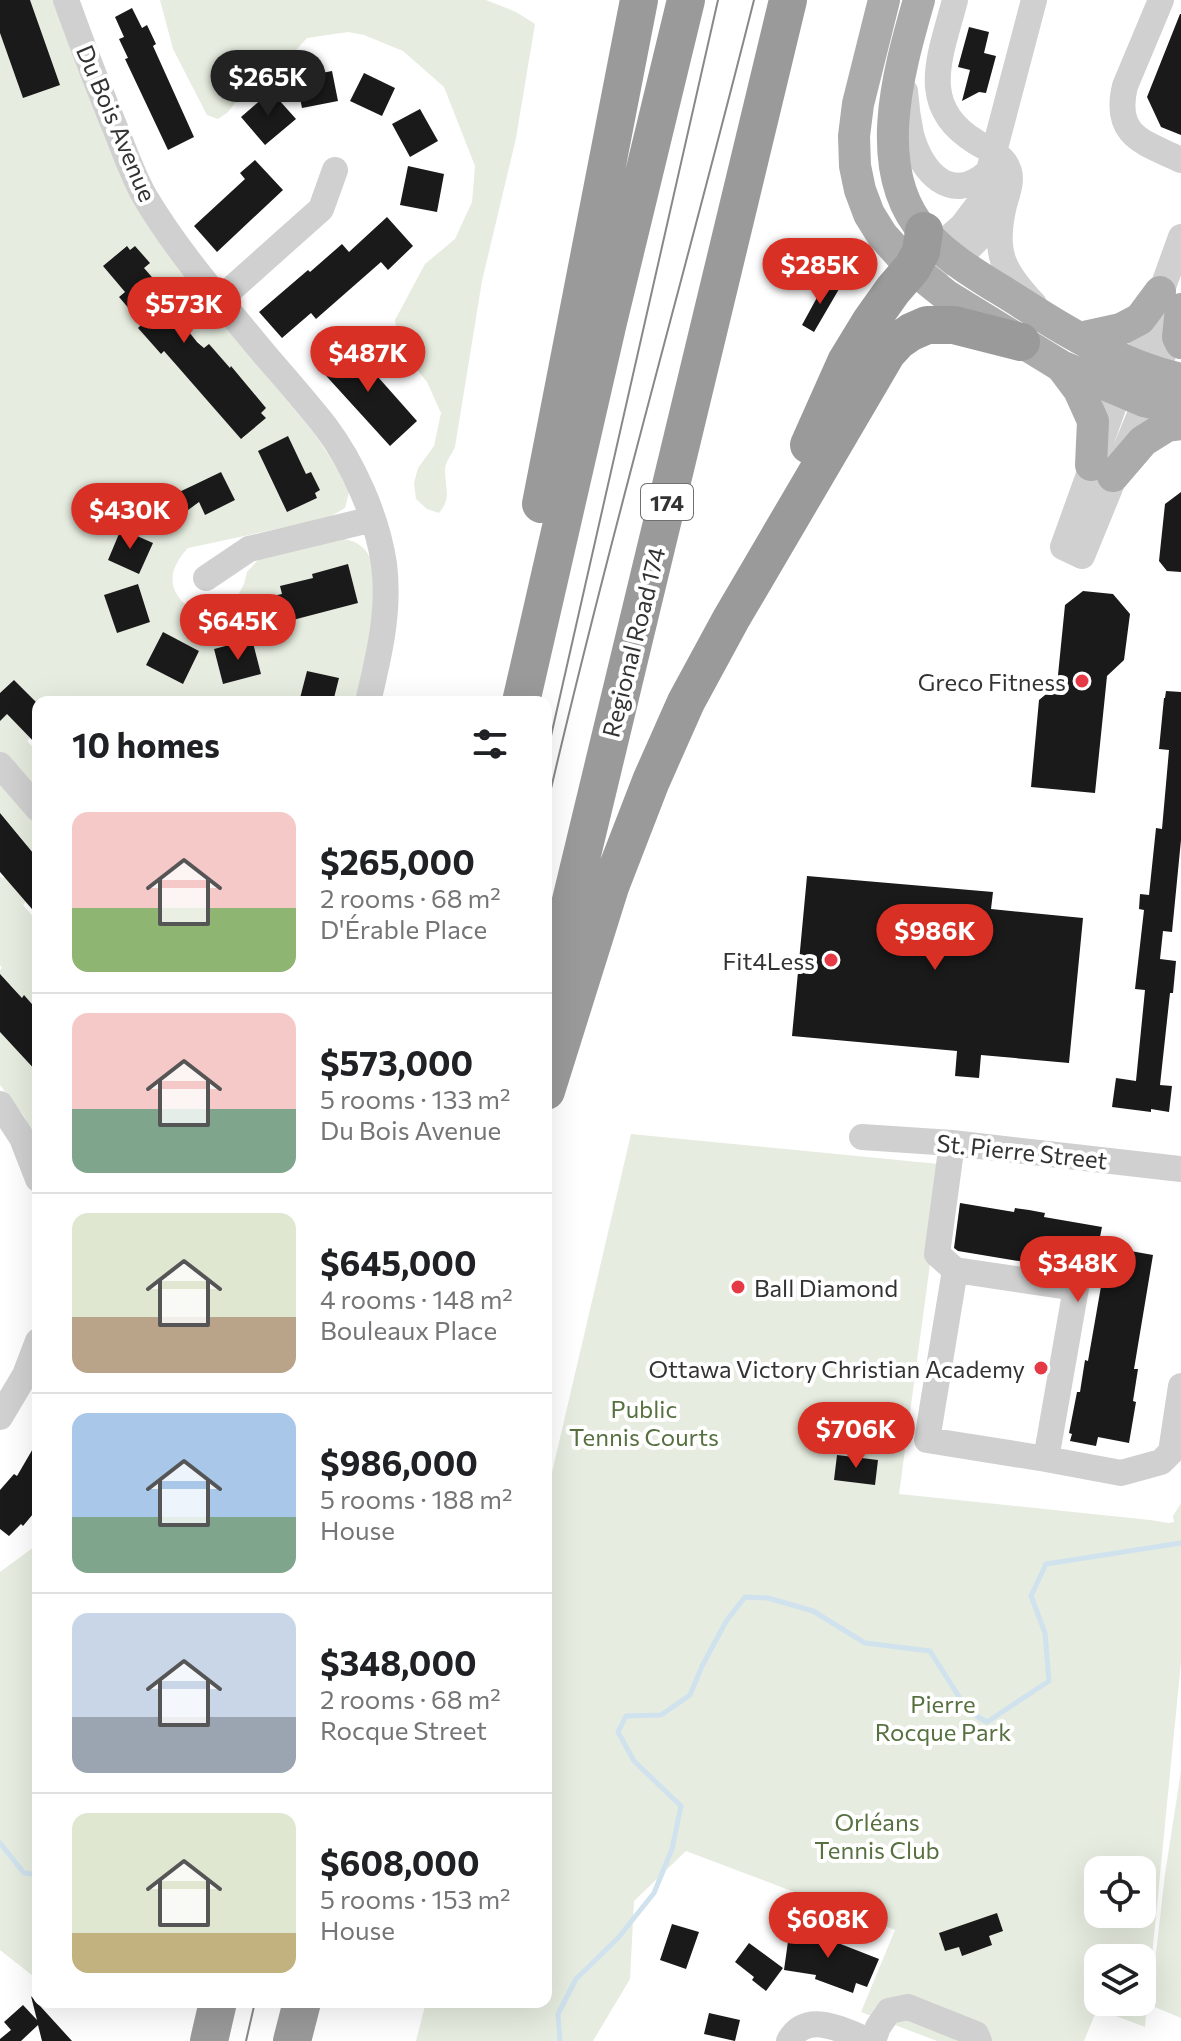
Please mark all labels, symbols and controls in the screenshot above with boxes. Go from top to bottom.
street label: Du Bois Avenue [71,40,163,206]
pin: $265K [212,50,324,118]
text: $265K [229,60,307,91]
pin: $285K [764,238,876,306]
text: $285K [781,248,859,279]
pin: $573K [128,277,240,345]
text: $573K [145,287,223,318]
pin: $487K [312,326,424,394]
text: $487K [328,336,408,367]
pin: $430K [74,483,186,551]
road number: 174 [641,484,693,520]
text: $430K [89,493,171,524]
street label: Regional Road 174 [595,544,671,740]
pin: $645K [182,594,294,662]
text: $645K [198,604,278,635]
place label: Greco Fitness [918,667,1066,696]
marker: Greco Fitness [1073,672,1091,690]
icon: filters [468,722,512,766]
text: 10 homes [72,723,220,765]
text: $265,000 [320,840,475,882]
icon: home [136,844,232,940]
text: 2 rooms · 68 m² [320,882,501,913]
pin: $986K [879,904,991,972]
text: D'Érable Place [320,913,487,944]
text: $986K [894,914,976,945]
place label: Fit4Less [723,946,815,975]
marker: Fit4Less [822,951,840,969]
text: $573,000 [320,1041,473,1083]
icon: home [136,1045,232,1141]
text: 5 rooms · 133 m² [320,1083,510,1114]
text: Du Bois Avenue [320,1114,501,1145]
street label: St. Pierre Street [935,1128,1109,1174]
pin: $348K [1022,1236,1134,1304]
text: $645,000 [320,1241,477,1283]
icon: home [136,1245,232,1341]
text: $348K [1038,1246,1118,1277]
place label: Ball Diamond [754,1273,898,1302]
marker: Ball Diamond [729,1278,747,1296]
text: 4 rooms · 148 m² [320,1283,513,1314]
text: Bouleaux Place [320,1314,497,1345]
place label: Ottawa Victory Christian Academy [648,1354,1025,1383]
marker: Ottawa Victory Christian Academy [1032,1359,1050,1377]
park label: Public Tennis Courts [569,1394,719,1451]
pin: $706K [800,1402,912,1470]
text: $706K [816,1412,896,1443]
text: $986,000 [320,1441,478,1483]
icon: home [136,1445,232,1541]
text: 5 rooms · 188 m² [320,1483,512,1514]
text: House [320,1514,395,1545]
text: $348,000 [320,1641,477,1683]
icon: home [136,1645,232,1741]
text: 2 rooms · 68 m² [320,1683,501,1714]
park label: Pierre Rocque Park [875,1689,1011,1746]
text: Rocque Street [320,1714,487,1745]
park label: Orléans Tennis Club [814,1807,940,1864]
text: $608,000 [320,1841,479,1883]
icon: home [136,1845,232,1941]
map controls [1084,1856,1156,2016]
button: locate [1084,1856,1156,1928]
text: 5 rooms · 153 m² [320,1883,511,1914]
pin: $608K [772,1892,884,1960]
text: $608K [787,1902,869,1933]
text: House [320,1914,395,1945]
button: layers [1084,1944,1156,2016]

